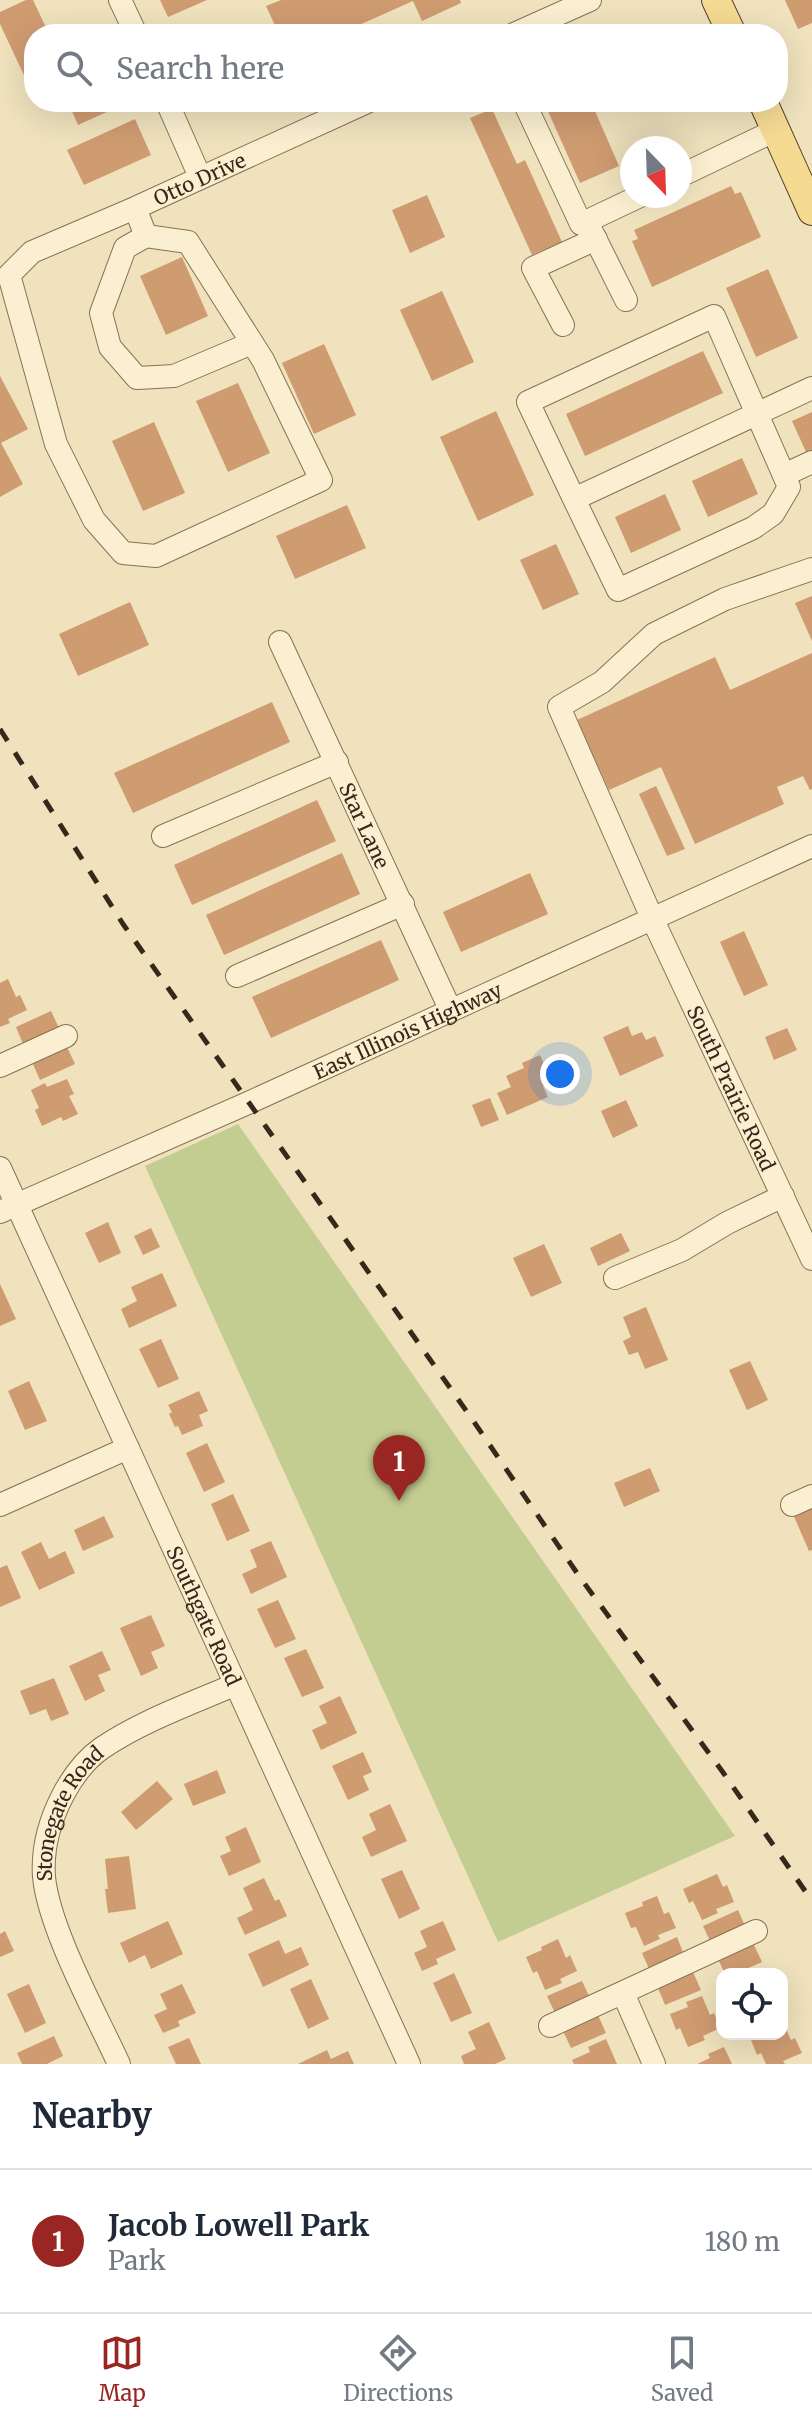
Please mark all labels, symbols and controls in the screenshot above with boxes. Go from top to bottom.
search box [24,24,788,112]
icon: search [52,46,96,90]
text: Search here [116,49,284,87]
north arrow [620,136,692,208]
street label: Otto Drive [149,147,249,210]
street label: Star Lane [334,778,396,872]
street label: East Illinois Highway [309,976,506,1084]
street label: South Prairie Road [682,1001,781,1175]
your location [540,1054,580,1094]
pin: 1 [373,1435,425,1501]
street label: Southgate Road [162,1542,247,1689]
street label: Stonegate Road [31,1740,108,1882]
map controls [716,1968,788,2040]
button: locate [716,1968,788,2040]
text: Nearby [32,2095,152,2137]
text: Jacob Lowell Park [108,2206,369,2244]
text: 1 [52,2225,64,2258]
text: 180 m [705,2225,780,2258]
text: Park [108,2244,166,2277]
tab: Map [99,2331,146,2407]
tab: Directions [343,2331,453,2407]
tab: Saved [651,2331,713,2407]

